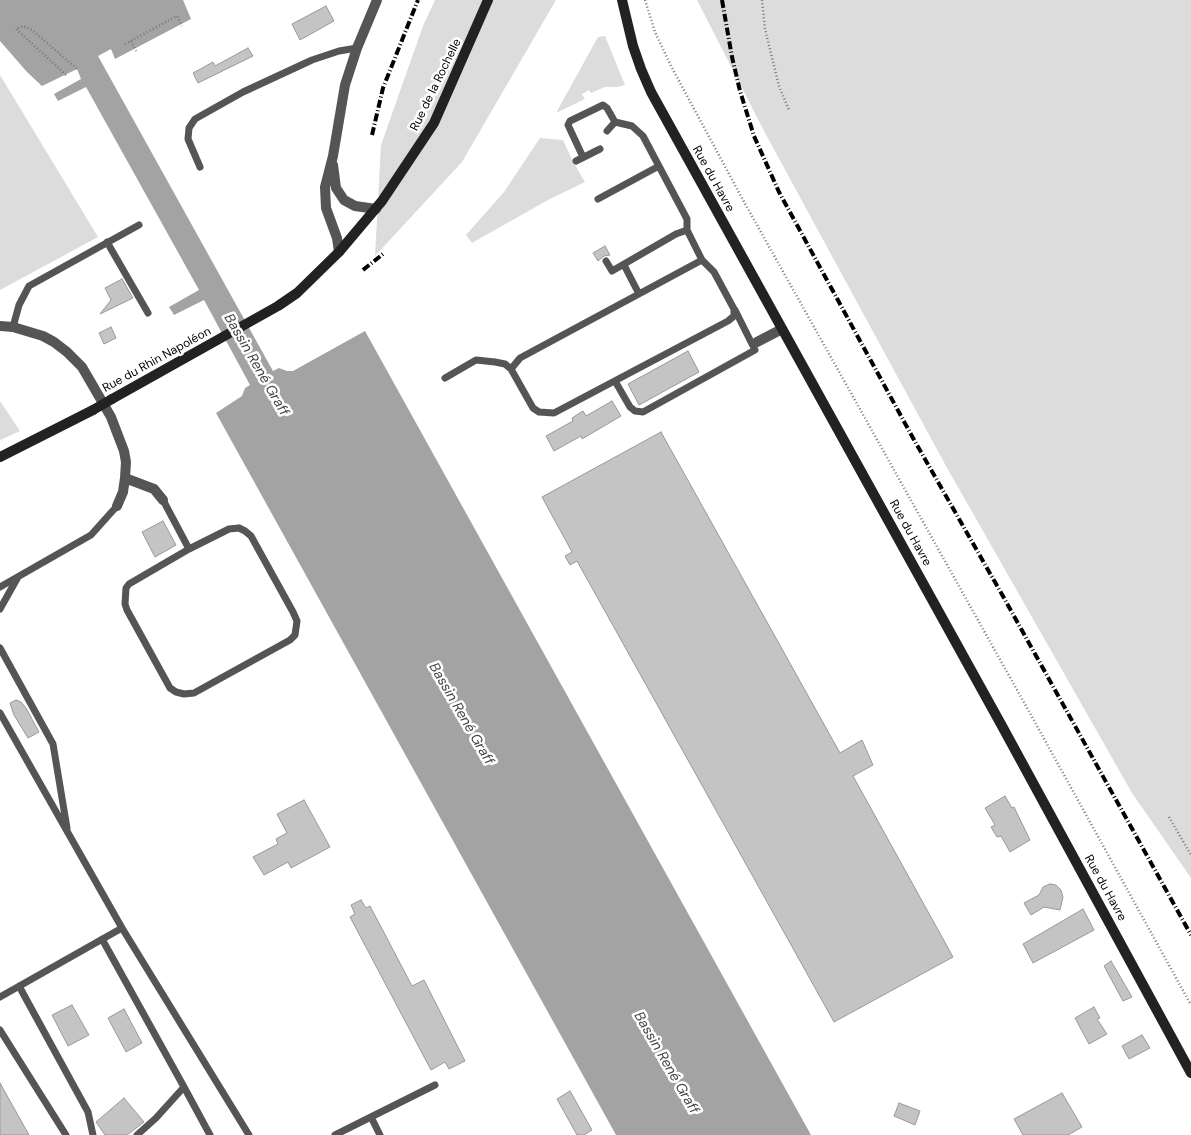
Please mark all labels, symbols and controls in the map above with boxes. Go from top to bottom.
street label: Rue de la Rochelle [407,37,465,133]
street label: Rue du Havre [689,143,737,215]
water label: Bassin René Graff [220,311,292,419]
street label: Rue du Rhin Napoléon [100,324,214,396]
street label: Rue du Havre [886,497,934,569]
water label: Bassin René Graff [425,660,497,768]
street label: Rue du Havre [1081,852,1129,924]
water label: Bassin René Graff [630,1009,702,1117]

